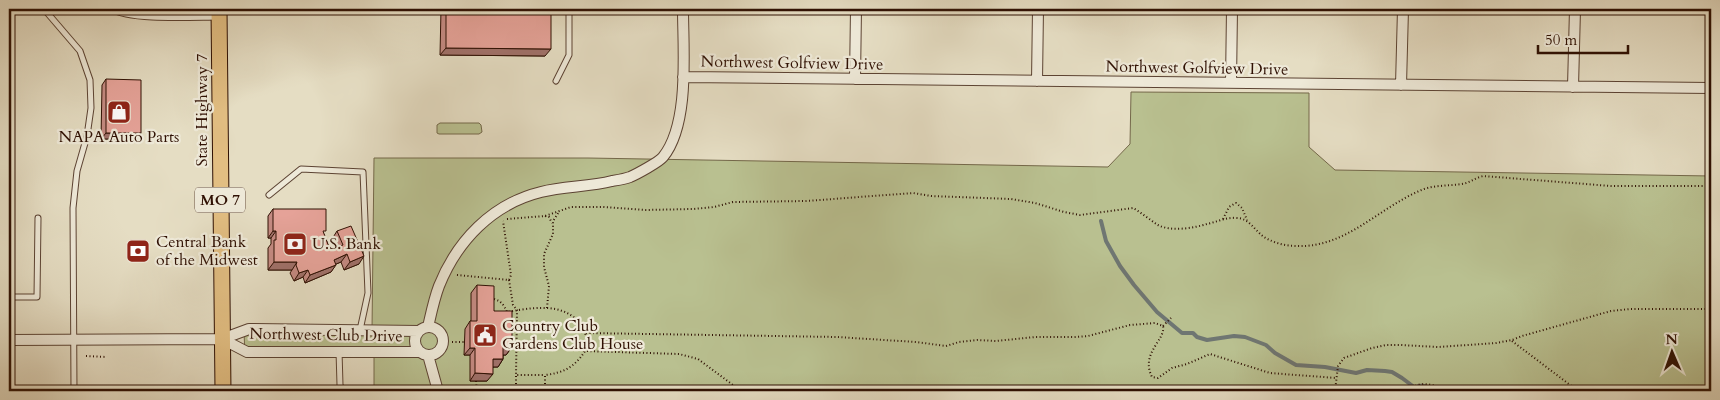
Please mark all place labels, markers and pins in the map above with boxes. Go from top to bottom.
shop icon: NAPA Auto Parts [106,99,132,125]
place label: NAPA Auto Parts [59,126,179,148]
place label: Central Bank of the Midwest [156,231,258,271]
bank icon: U.S. Bank [282,231,308,257]
place label: U.S. Bank [312,233,381,255]
bank icon: Central Bank of the Midwest [125,238,151,264]
place label: Country Club Gardens Club House [502,315,643,355]
public building icon: Country Club Gardens Club House [472,322,498,348]

